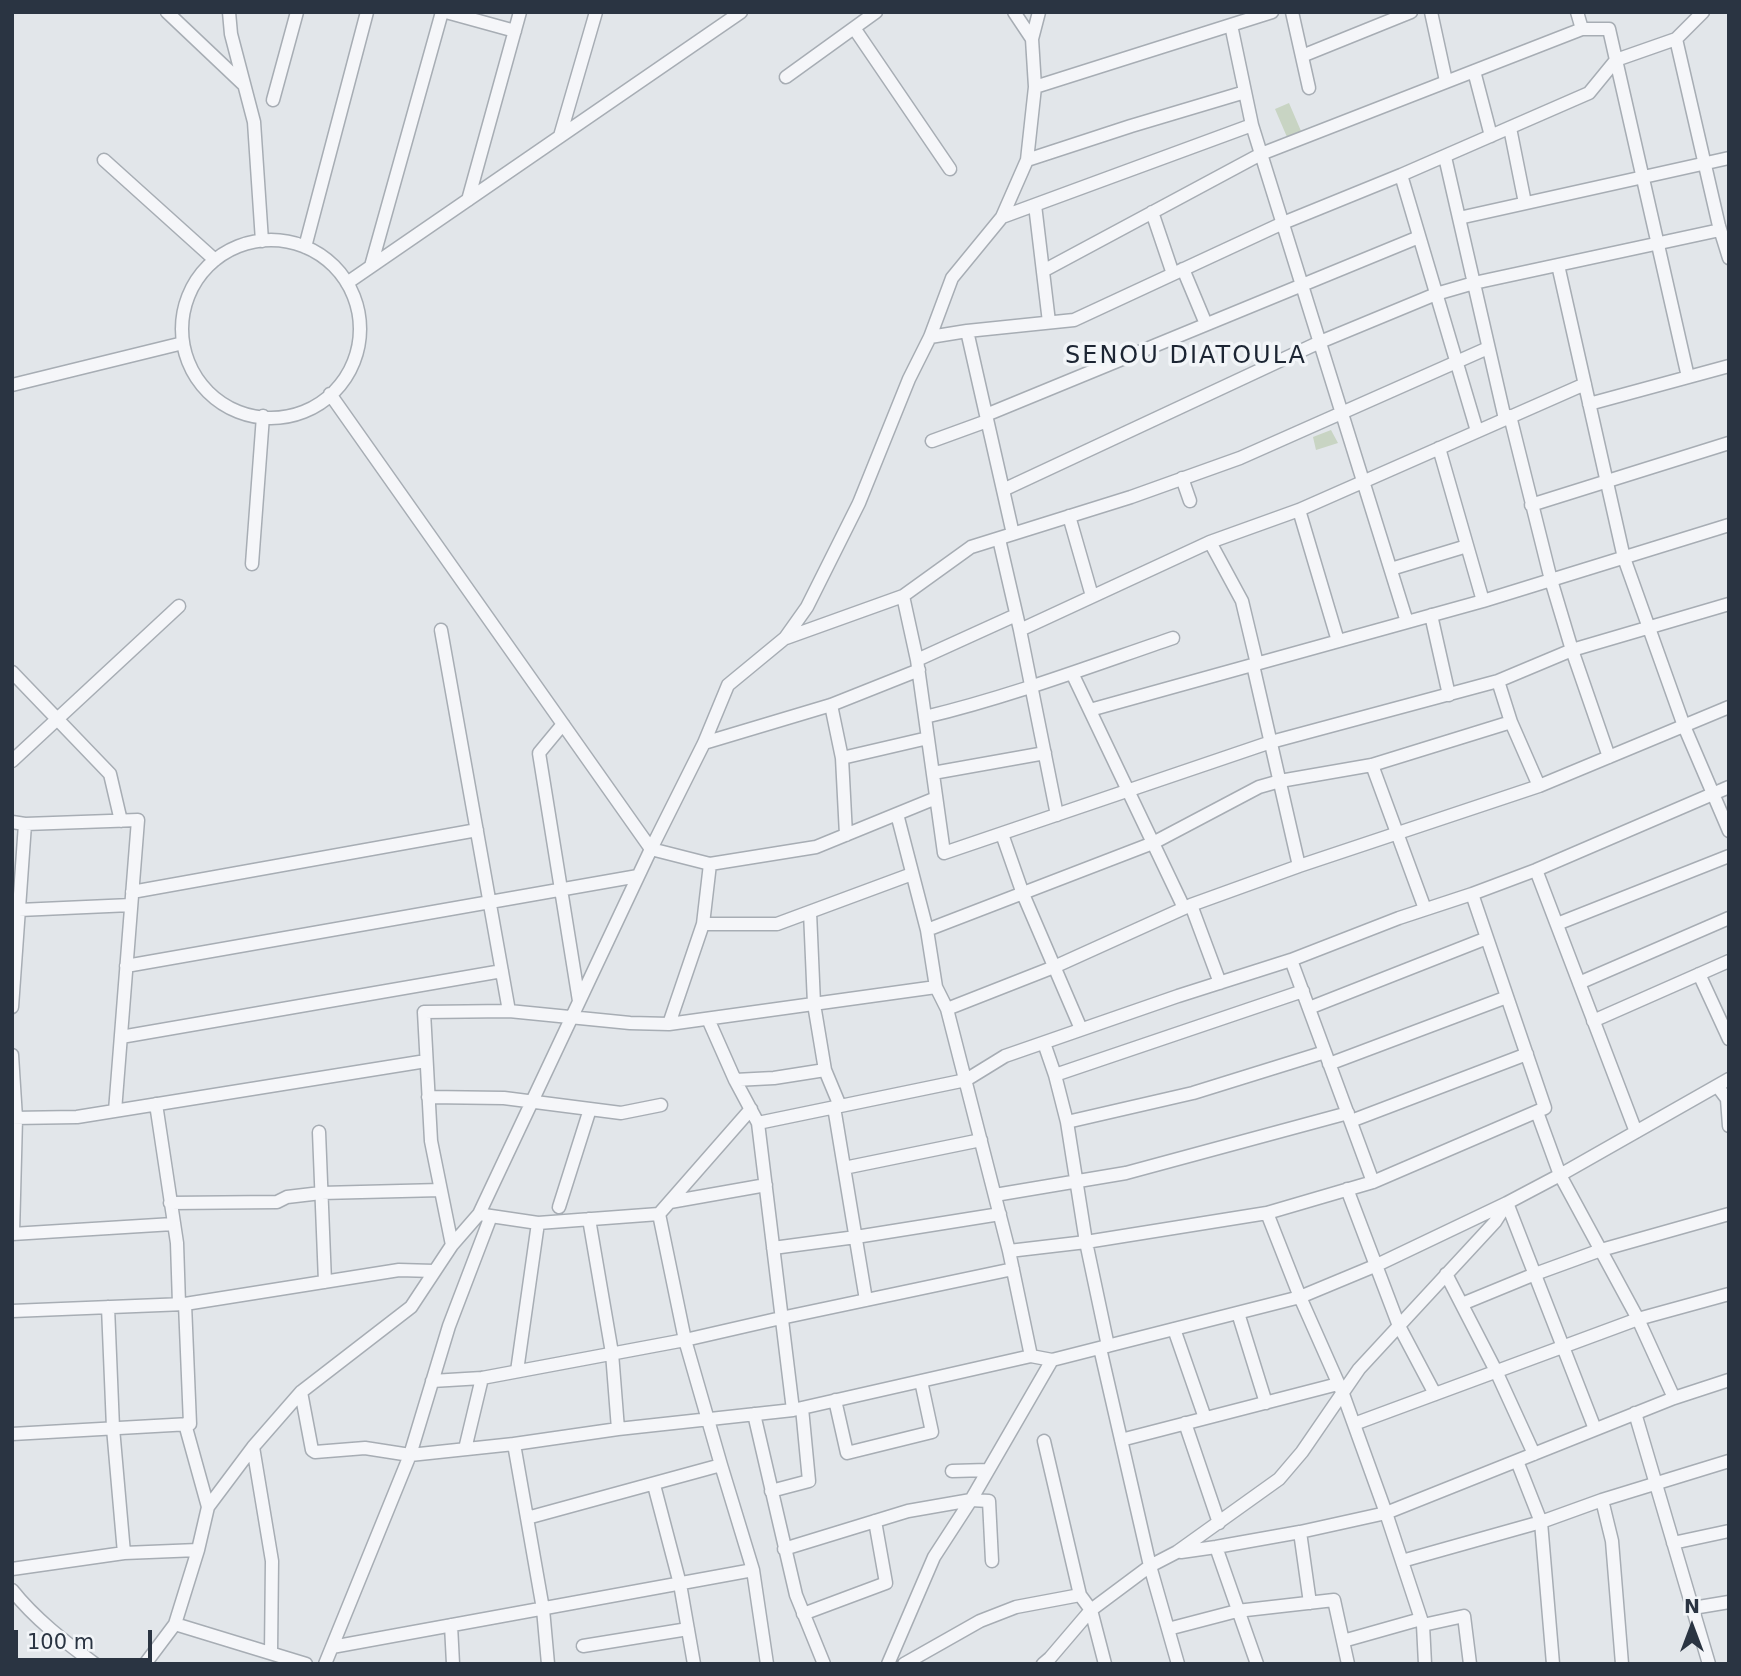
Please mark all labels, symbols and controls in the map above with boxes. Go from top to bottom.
district label: SENOU DIATOULA [1067,343,1305,371]
north arrow [1657,1592,1727,1662]
text: N [1684,1595,1700,1617]
scale bar [18,1616,156,1660]
text: 100 m [27,1630,94,1654]

